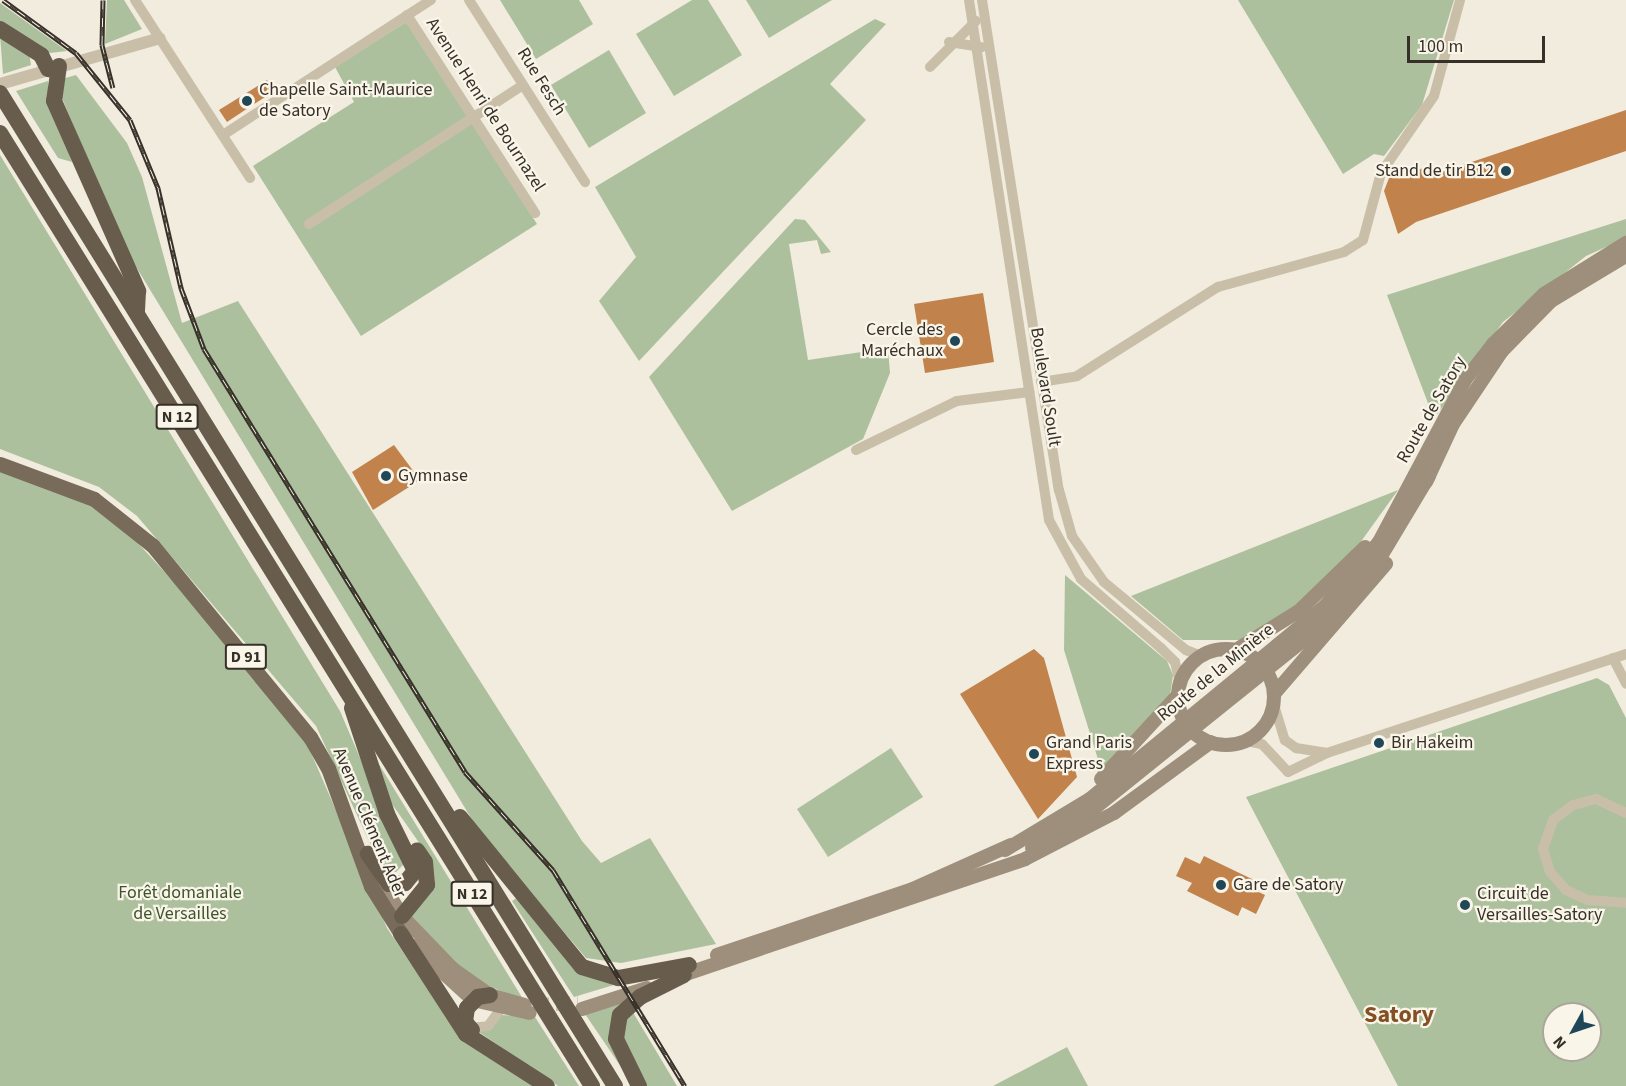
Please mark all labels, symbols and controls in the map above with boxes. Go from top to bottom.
street label: Avenue Henri de Bournazel [421,14,549,196]
scale bar [1410,24,1548,62]
text: 100 m [1418,34,1463,59]
street label: Rue Fesch [512,44,570,120]
place label: Chapelle Saint-Maurice de Satory [259,80,432,122]
marker: Chapelle Saint-Maurice de Satory [240,94,254,108]
place label: Stand de tir B12 [1375,160,1494,182]
marker: Stand de tir B12 [1499,164,1513,178]
place label: Cercle des Maréchaux [861,320,943,362]
street label: Boulevard Soult [1025,326,1065,448]
marker: Cercle des Maréchaux [948,334,962,348]
street label: Route de Satory [1393,353,1471,467]
road number: N 12 [154,404,200,430]
place label: Gymnase [398,465,468,487]
marker: Gymnase [379,469,393,483]
street label: Route de la Minière [1153,619,1279,727]
road number: D 91 [224,644,268,670]
place label: Bir Hakeim [1391,732,1474,754]
place label: Grand Paris Express [1046,733,1132,776]
marker: Bir Hakeim [1372,736,1386,750]
street label: Avenue Clément Ader [328,745,410,901]
marker: Grand Paris Express [1027,747,1041,761]
place label: Gare de Satory [1233,874,1343,896]
marker: Gare de Satory [1214,878,1228,892]
road number: N 12 [450,881,494,907]
park label: Forêt domaniale de Versailles [118,883,242,926]
place label: Circuit de Versailles-Satory [1477,884,1602,926]
marker: Circuit de Versailles-Satory [1458,898,1472,912]
district label: Satory [1364,1001,1434,1029]
north arrow [1542,1002,1602,1062]
text: N [1548,1031,1572,1053]

